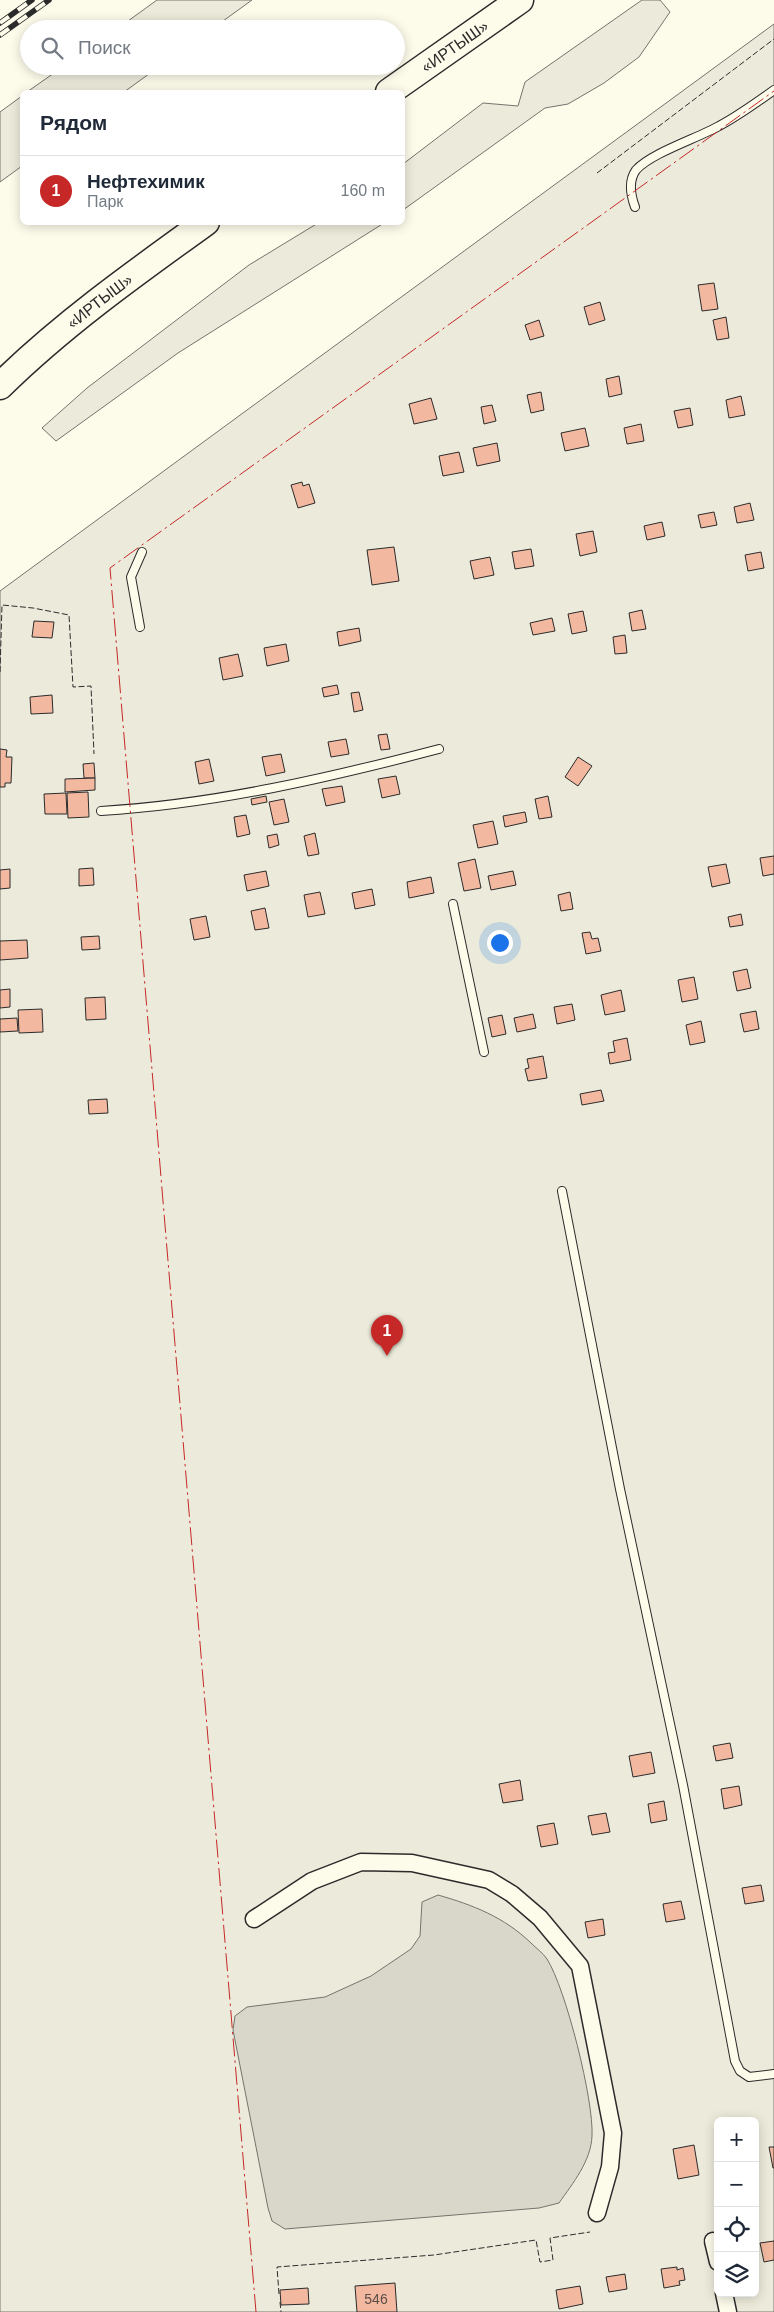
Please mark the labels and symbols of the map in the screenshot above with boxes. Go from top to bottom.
street label: «ИРТЫШ» [418,17,491,75]
street label: «ИРТЫШ» [63,270,135,331]
your location [487,930,513,956]
pin: 1 [371,1315,403,1356]
house number: 546 [364,2291,388,2307]

